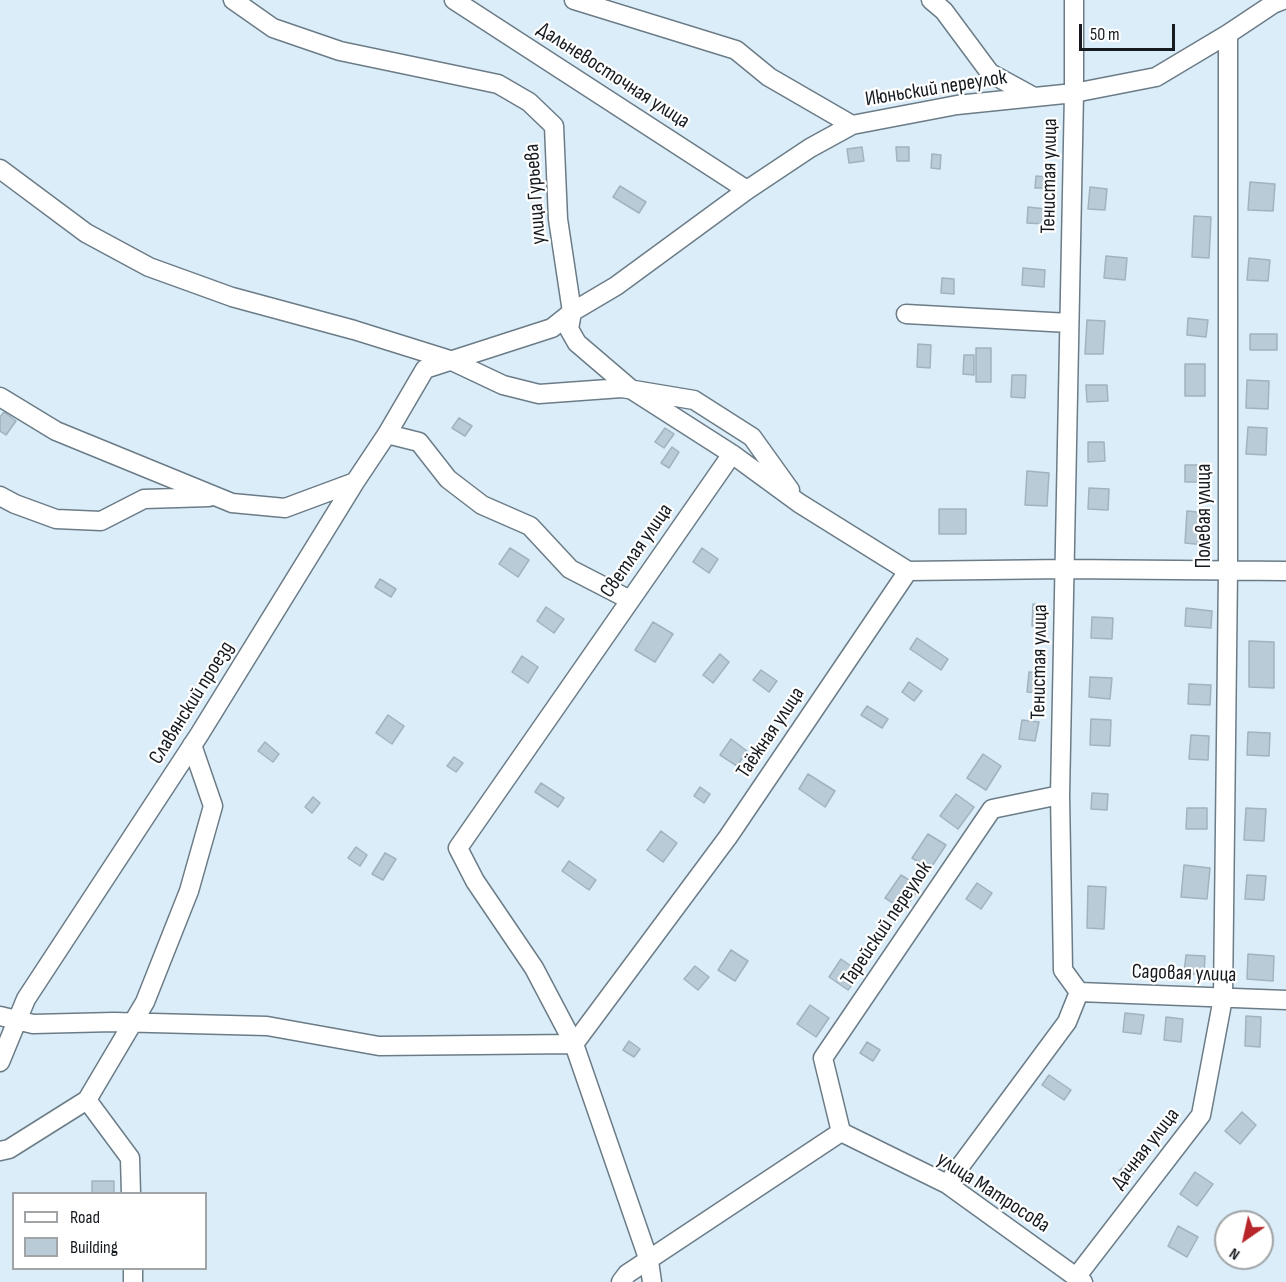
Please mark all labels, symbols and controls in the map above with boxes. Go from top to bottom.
scale bar [1082,12,1178,50]
street label: Дальневосточная улица [532,17,694,135]
text: 50 m [1090,24,1120,45]
street label: Июньский переулок [863,65,1009,113]
street label: Тенистая улица [1036,118,1064,234]
street label: улица Гурьева [520,143,552,245]
street label: Полевая улица [1192,464,1218,568]
street label: Светлая улица [595,499,679,603]
street label: Тенистая улица [1026,604,1054,720]
street label: Славянский проезд [144,637,240,769]
street label: Таёжная улица [731,683,811,783]
street label: Тарейский переулок [836,857,938,991]
street label: Садовая улица [1131,960,1237,988]
street label: Дачная улица [1107,1103,1185,1195]
street label: улица Матросова [932,1147,1054,1239]
legend [12,1192,207,1270]
text: Road [70,1207,100,1228]
north arrow [1214,1210,1274,1270]
text: Building [70,1237,118,1258]
text: N [1226,1243,1244,1264]

